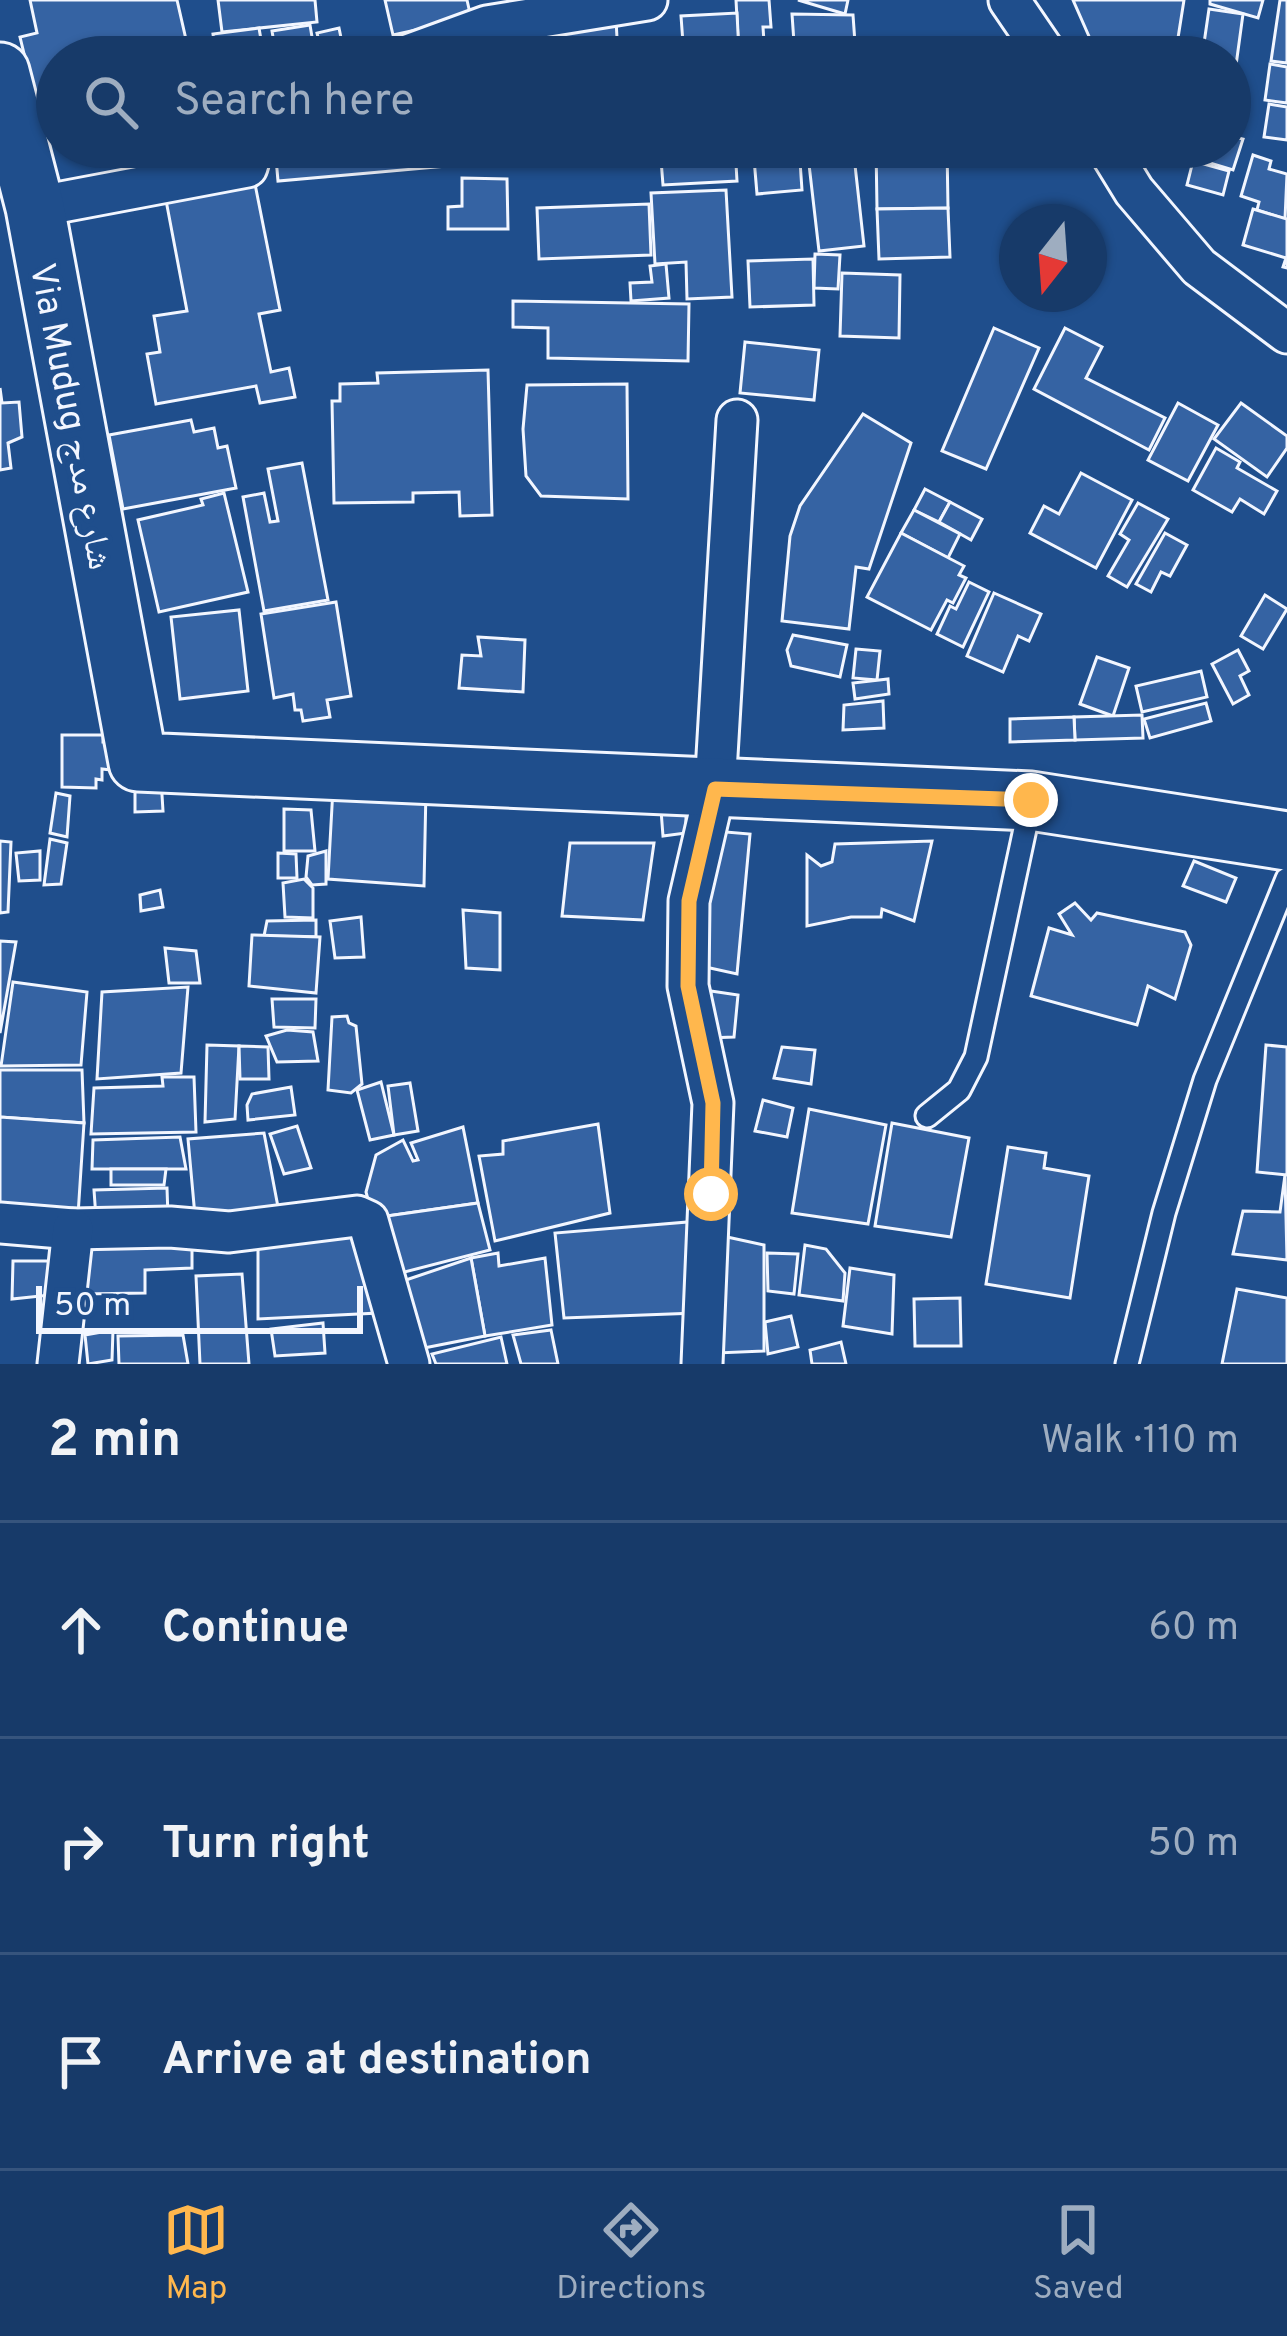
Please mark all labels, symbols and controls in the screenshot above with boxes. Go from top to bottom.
search box [36,36,1251,168]
icon: search [78,69,144,135]
text: Search here [174,74,414,131]
north arrow [999,204,1107,312]
street label: Via Mudug شارع مدج [17,260,121,574]
route end [1004,773,1058,827]
route start [684,1167,738,1221]
scale bar [36,1280,363,1333]
text: 50 m [54,1286,131,1328]
text: 2 min [48,1410,181,1475]
text: Walk · 110 m [1041,1418,1239,1467]
icon: ahead [48,1597,114,1663]
text: Continue [162,1601,349,1658]
text: 60 m [1148,1605,1239,1654]
icon: right [48,1813,114,1879]
text: Turn right [162,1817,370,1874]
text: 50 m [1148,1821,1239,1870]
icon: arrive [48,2029,114,2095]
text: Arrive at destination [162,2033,592,2090]
tab: Map [163,2197,229,2311]
tab: Directions [556,2197,706,2311]
tab: Saved [1033,2197,1124,2311]

